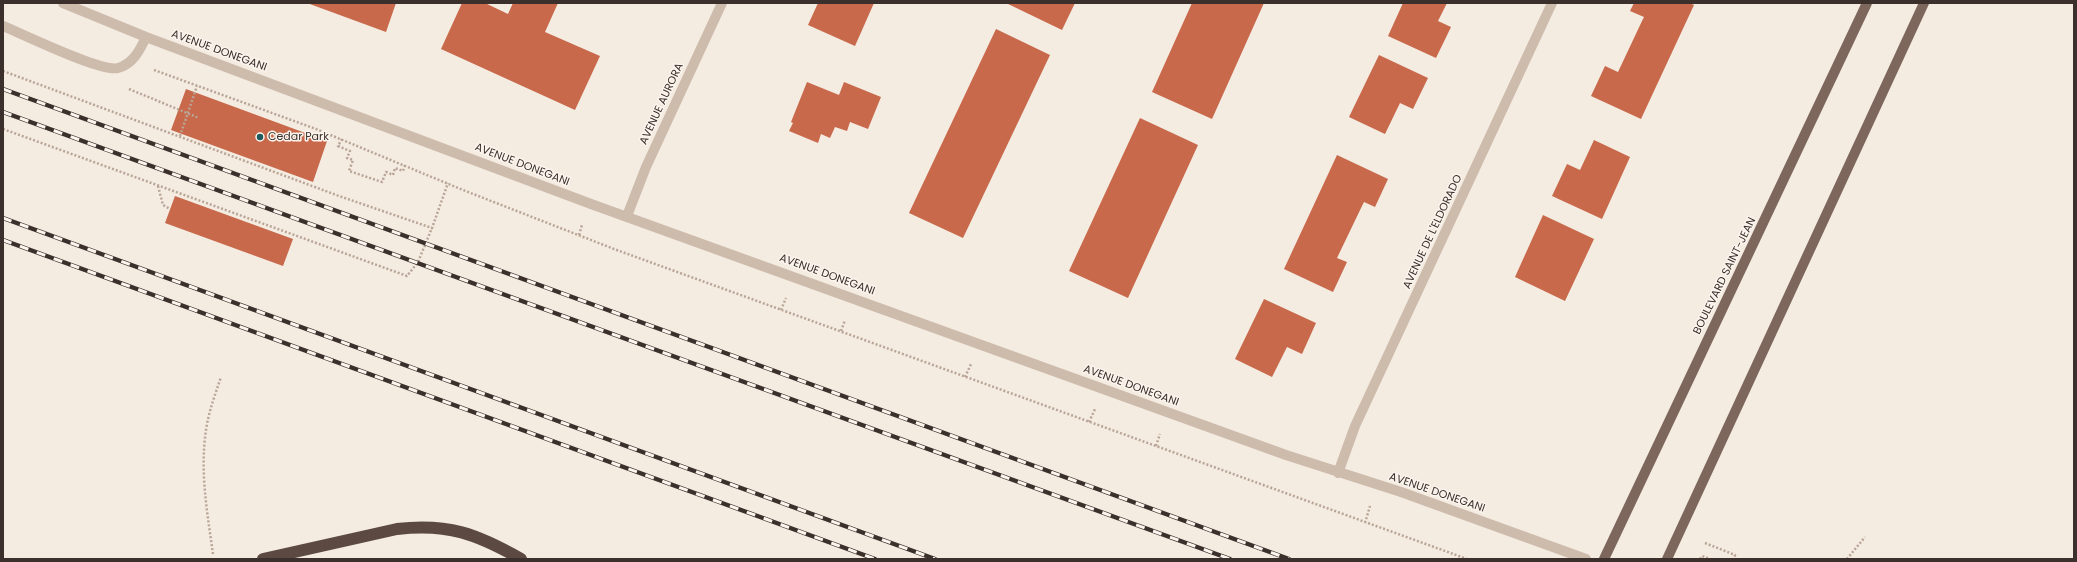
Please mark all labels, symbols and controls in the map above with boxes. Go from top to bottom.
street label: AVENUE DONEGANI [170,28,268,74]
street label: AVENUE AURORA [637,61,687,147]
place label: Cedar Park [268,130,329,144]
marker: Cedar Park [255,132,265,142]
street label: AVENUE DONEGANI [473,141,571,189]
street label: AVENUE DE L'ELDORADO [1401,173,1465,291]
street label: BOULEVARD SAINT-JEAN [1691,215,1759,337]
street label: AVENUE DONEGANI [778,252,876,298]
street label: AVENUE DONEGANI [1082,363,1180,409]
street label: AVENUE DONEGANI [1387,470,1487,516]

